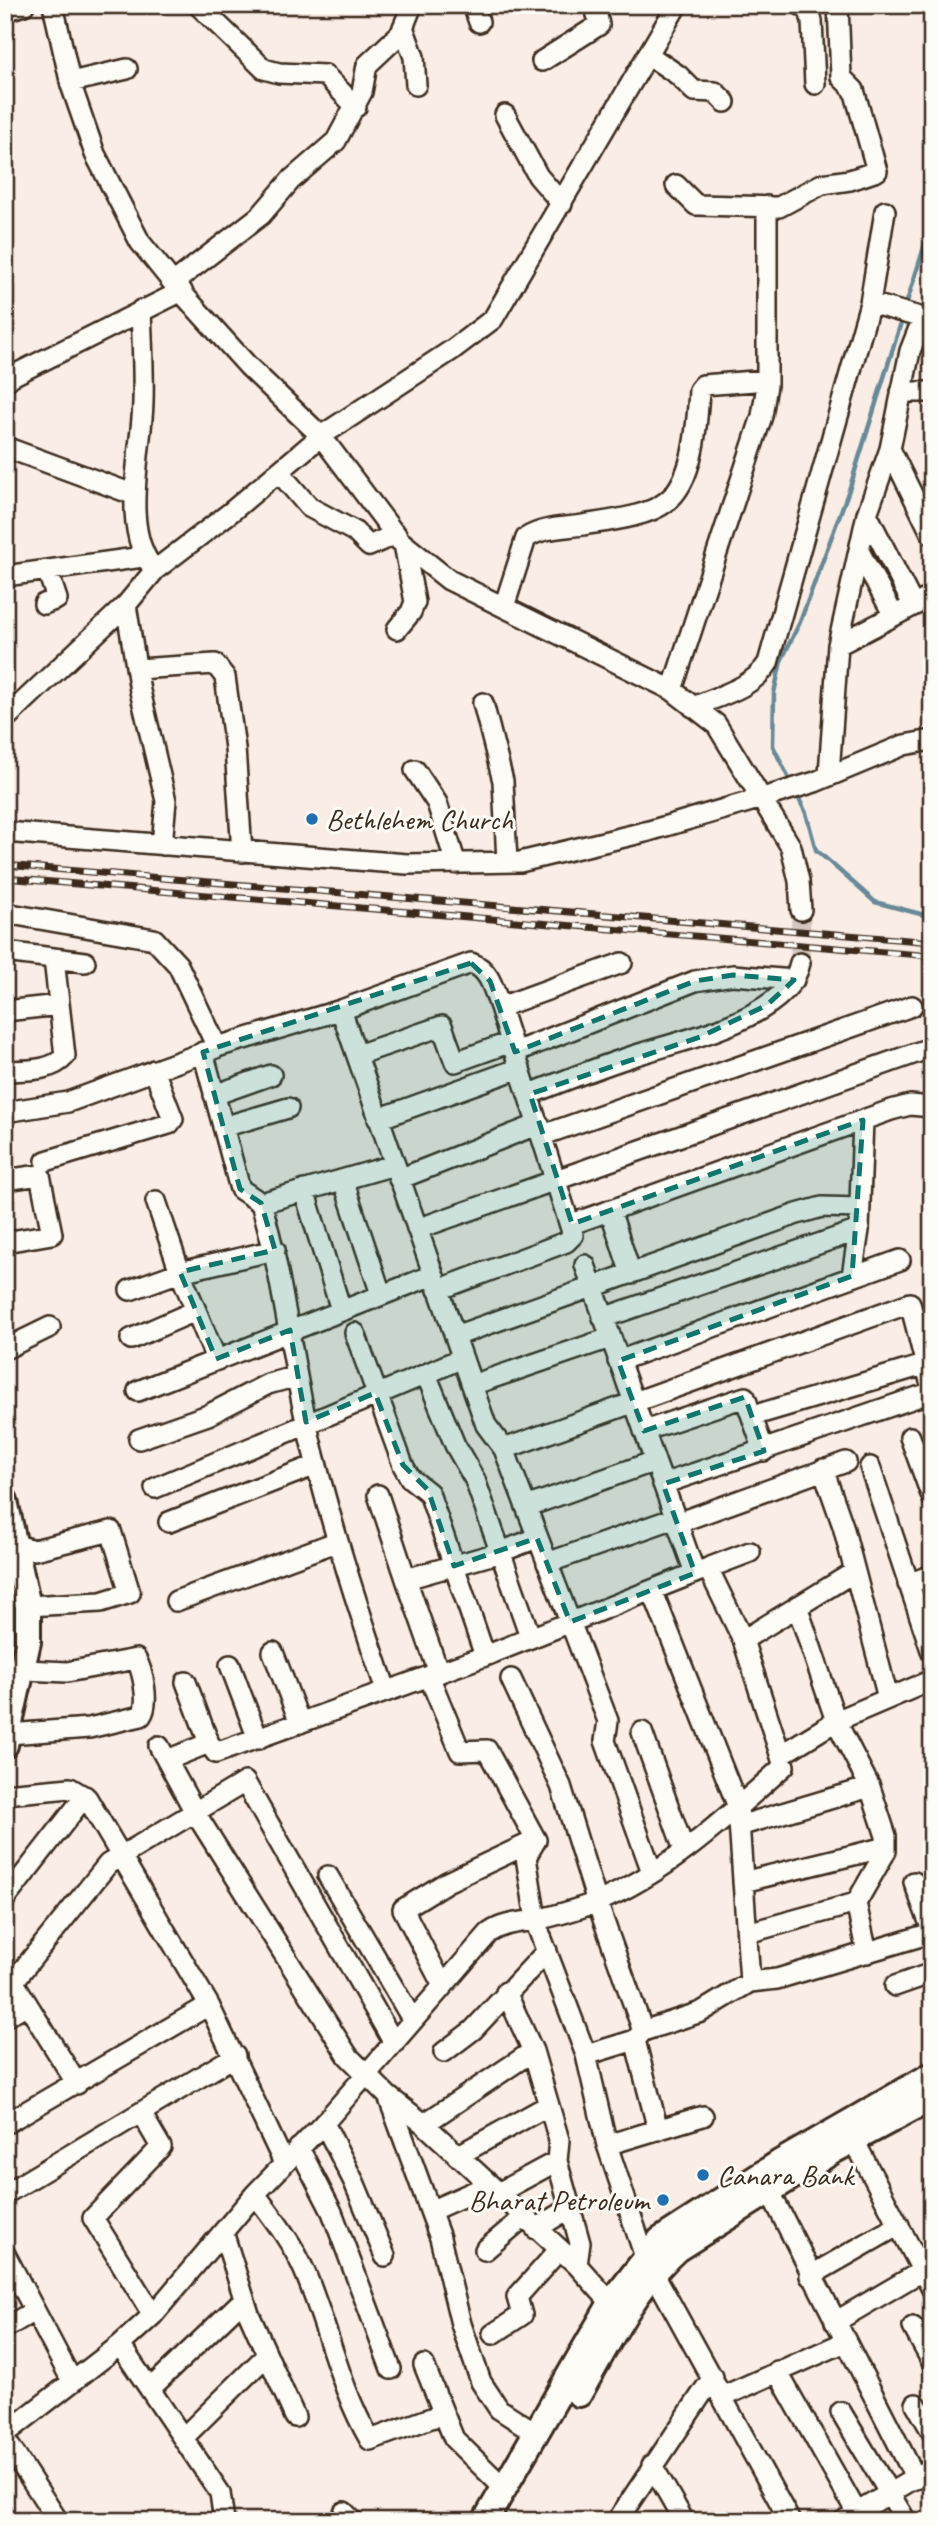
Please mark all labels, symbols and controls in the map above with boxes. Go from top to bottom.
place label: Bethlehem Church [326,800,513,838]
marker: Bethlehem Church [304,811,320,827]
place label: Canara Bank [717,2156,855,2194]
marker: Canara Bank [695,2167,711,2183]
place label: Bharat Petroleum [469,2181,651,2219]
marker: Bharat Petroleum [655,2192,671,2208]

